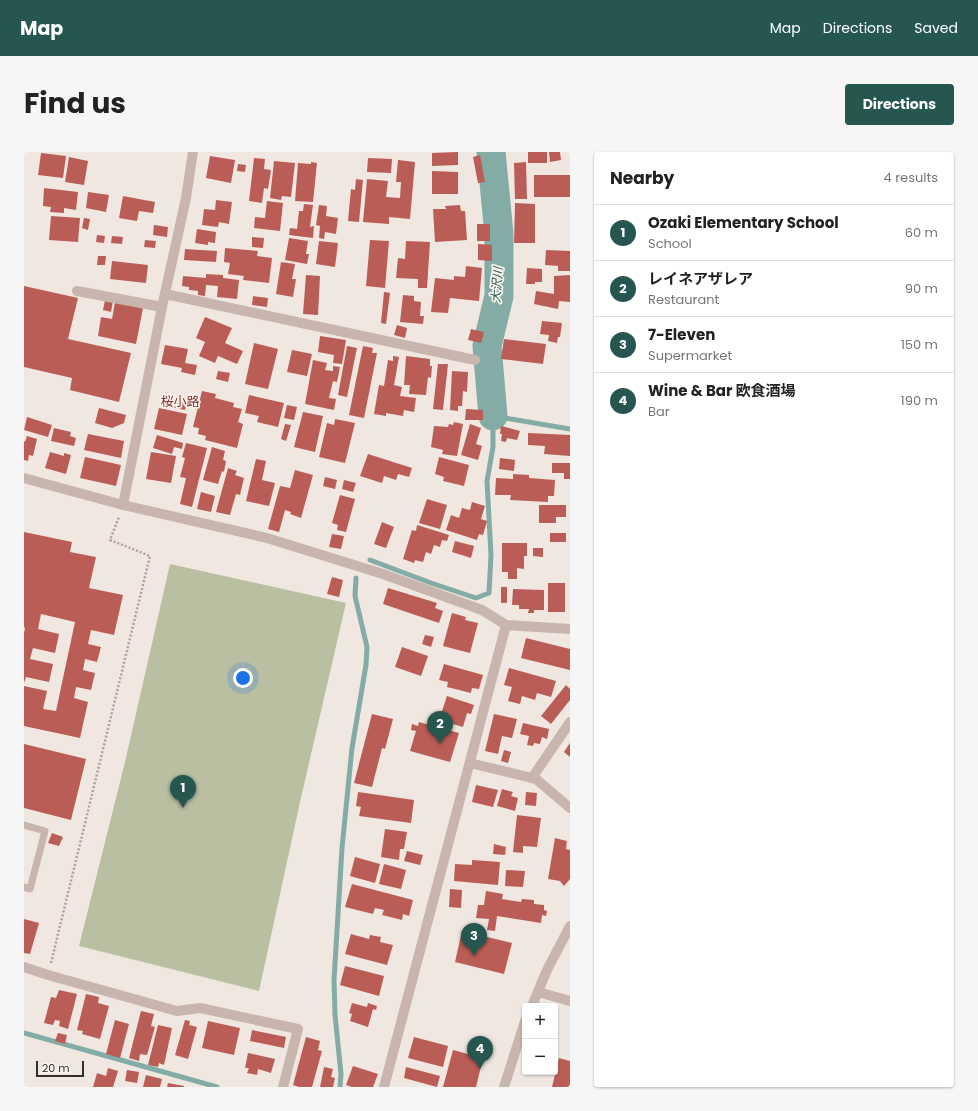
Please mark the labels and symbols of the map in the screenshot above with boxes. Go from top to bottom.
water label: 大沢川 [487,264,506,304]
district label: 桜小路 [160,392,200,411]
your location [233,668,253,688]
pin: 2 [427,711,453,744]
pin: 1 [170,775,196,808]
pin: 3 [461,923,487,956]
pin: 4 [467,1036,493,1069]
scale bar [36,1059,84,1078]

